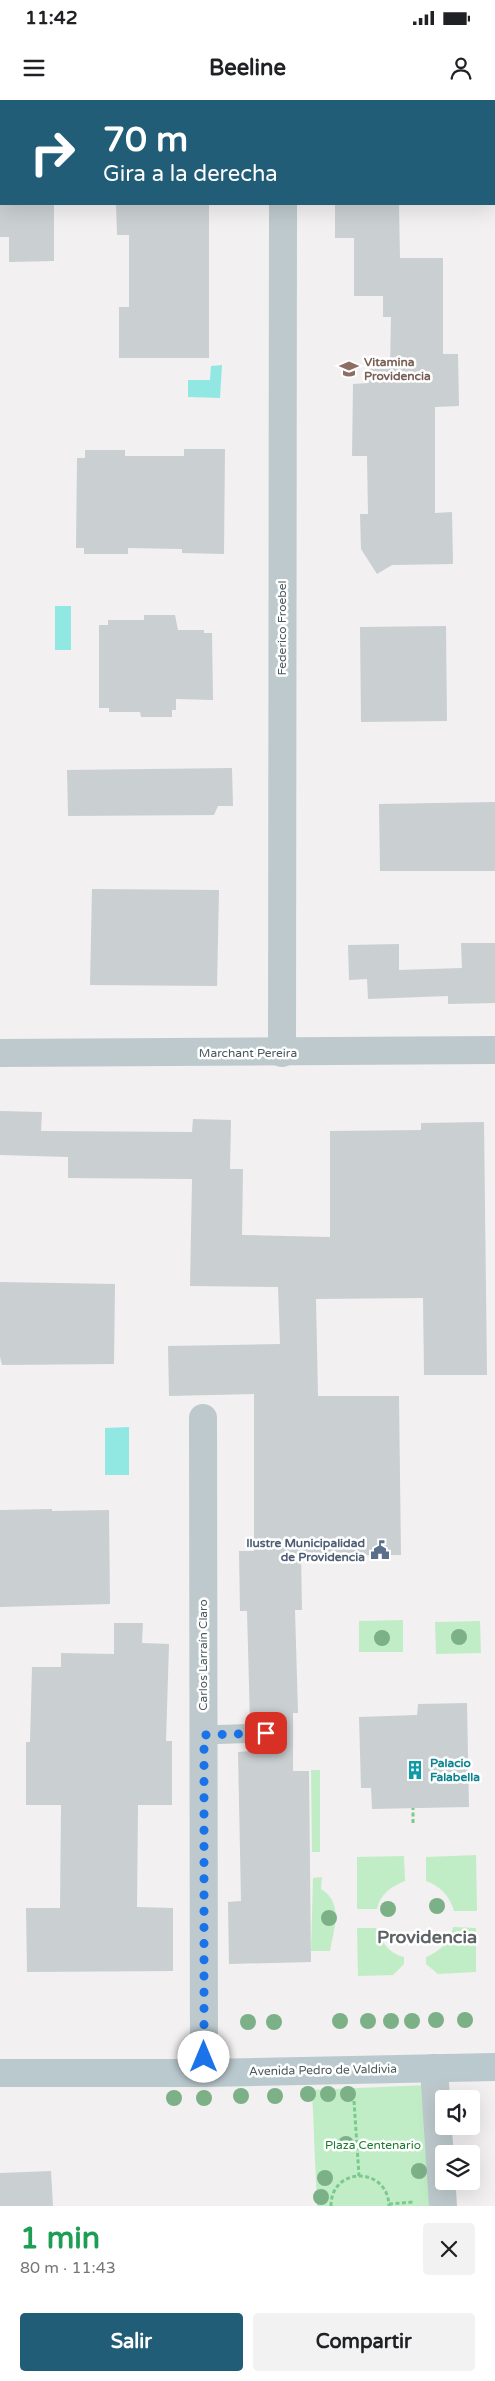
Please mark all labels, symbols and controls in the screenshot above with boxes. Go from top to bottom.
text: 11:42 [25,7,78,29]
icon: menu [20,54,48,82]
icon: person [447,54,475,82]
text: Beeline [209,55,286,81]
text: 70 m [103,119,188,161]
icon: right [20,120,85,185]
text: Gira a la derecha [103,161,278,187]
place label: Vitamina Providencia [364,355,431,383]
school or university icon: Vitamina Providencia [338,358,360,380]
street label: Federico Froebel [275,580,289,676]
street label: Marchant Pereira [199,1046,297,1060]
place label: Ilustre Municipalidad de Providencia [246,1536,365,1564]
public building icon: Ilustre Municipalidad de Providencia [369,1539,391,1561]
street label: Carlos Larraín Claro [196,1599,210,1711]
pin [245,1712,287,1754]
icon: arrive [252,1719,280,1747]
place label: Palacio Falabella [430,1756,480,1784]
building icon: Palacio Falabella [404,1759,426,1781]
district label: Providencia [377,1926,477,1948]
position arrow [177,2030,229,2082]
street label: Avenida Pedro de Valdivia [249,2062,397,2078]
map controls [435,2090,480,2190]
button: sound [435,2090,480,2135]
park label: Plaza Centenario [325,2138,421,2152]
button: layers [435,2145,480,2190]
text: 1 min [20,2220,100,2257]
button: close [423,2223,475,2275]
text: 80 m · 11:43 [20,2258,116,2278]
button: Salir [20,2313,243,2371]
button: Compartir [253,2313,475,2371]

